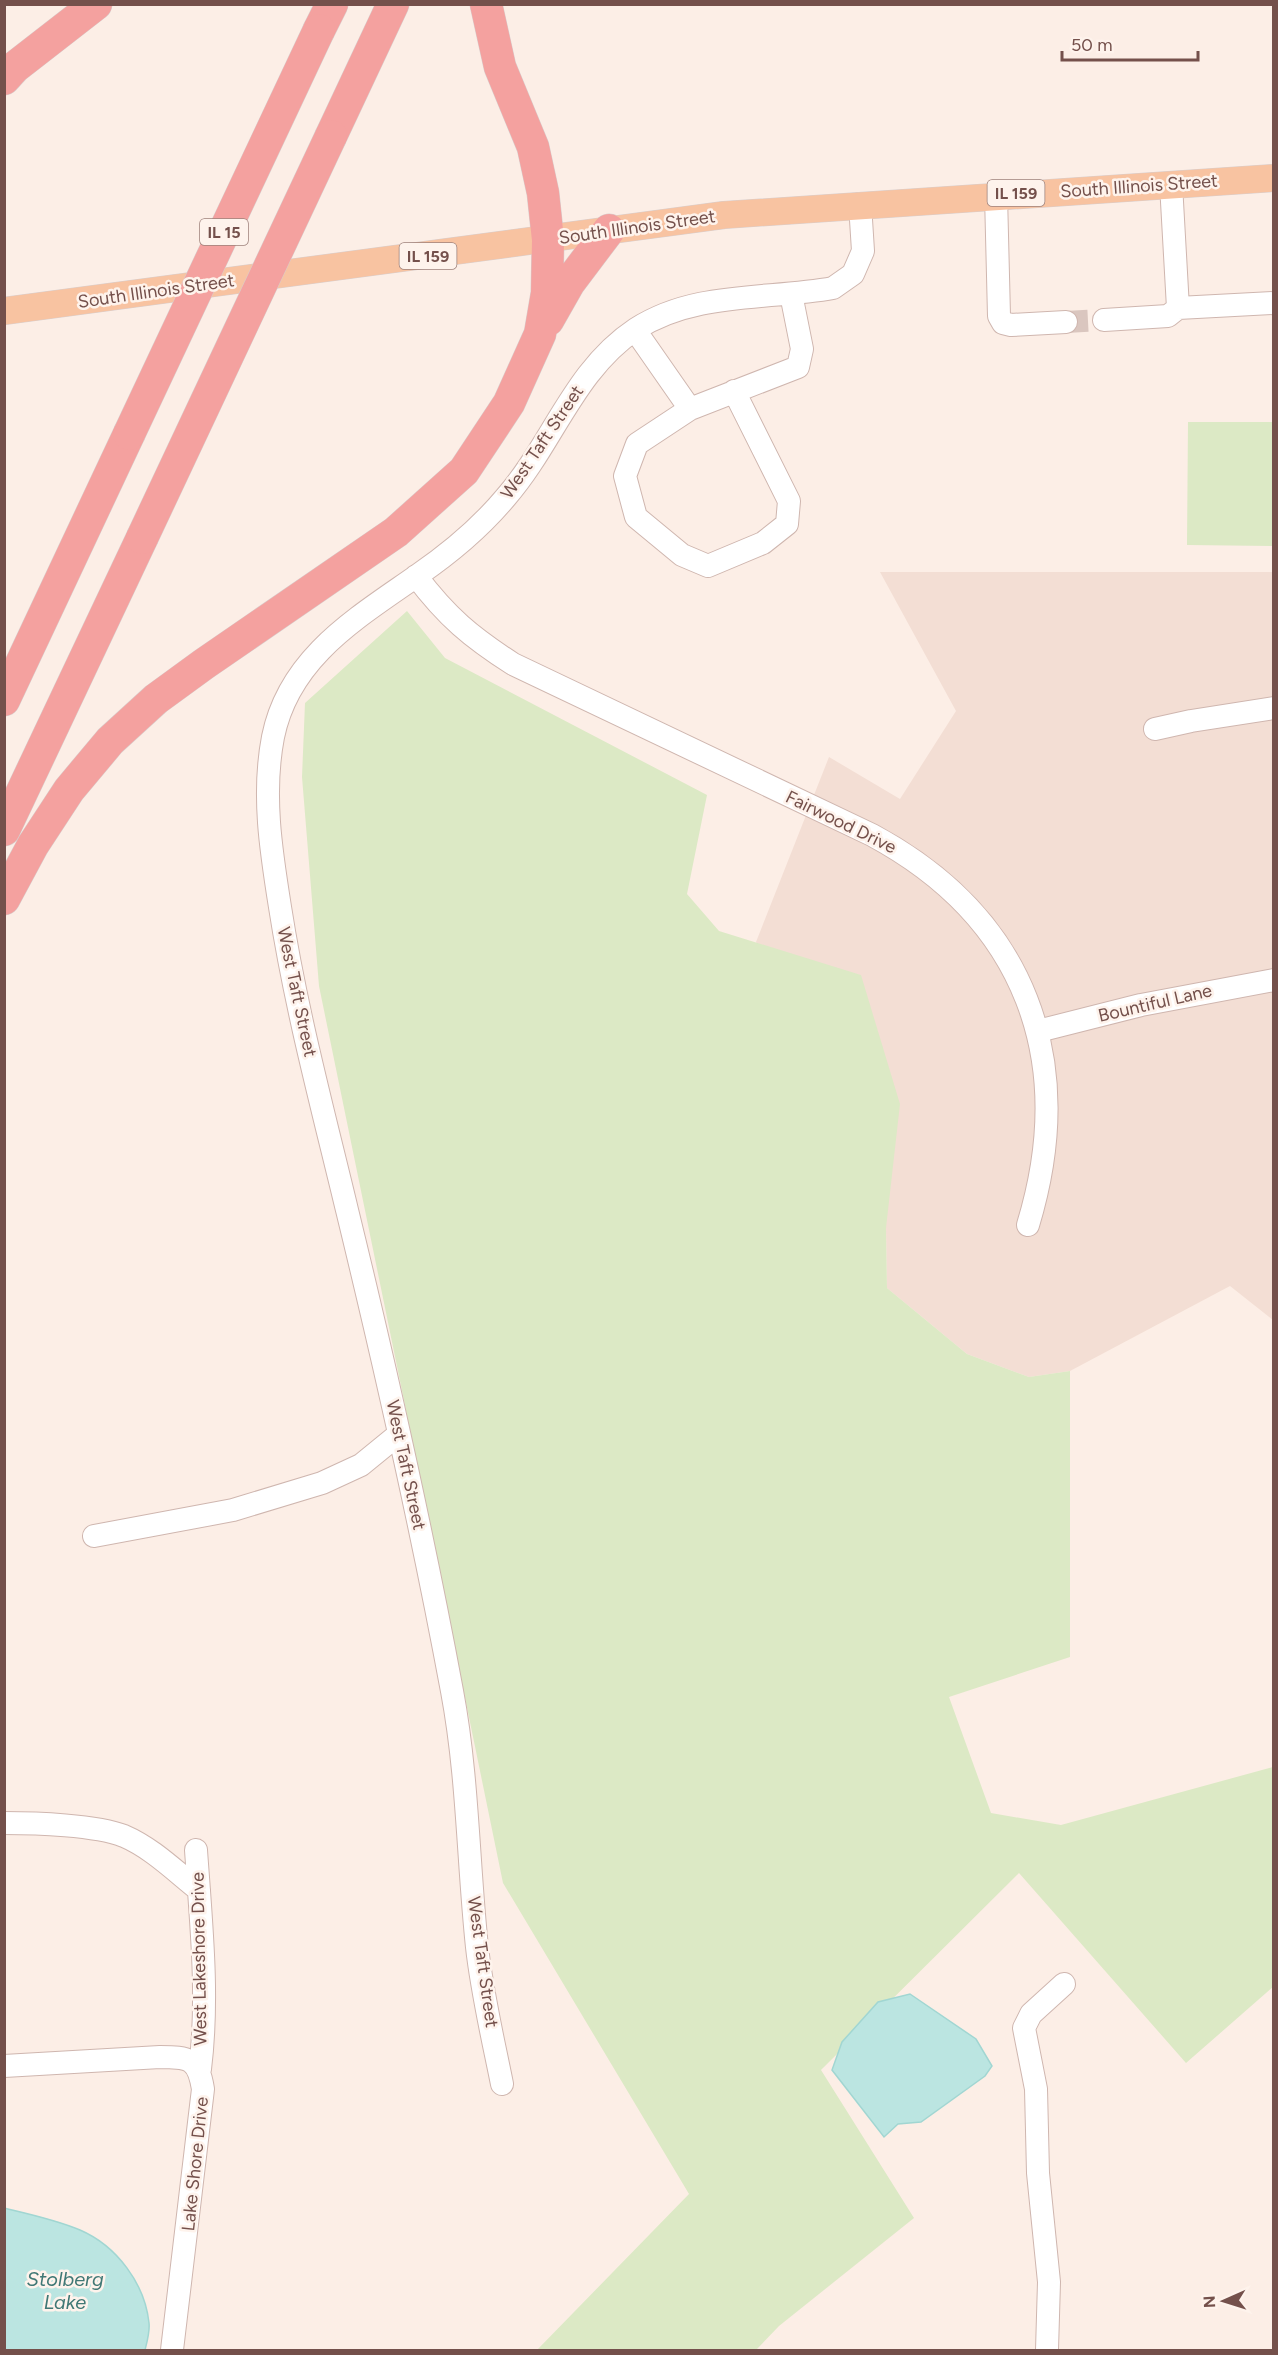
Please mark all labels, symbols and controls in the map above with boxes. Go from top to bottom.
scale bar [1062,24,1198,62]
text: 50 m [1071,34,1113,56]
street label: South Illinois Street [1060,170,1219,202]
road number: IL 159 [988,180,1044,206]
street label: South Illinois Street [557,205,717,249]
road number: IL 15 [200,219,248,245]
road number: IL 159 [400,243,456,269]
street label: South Illinois Street [76,269,236,313]
street label: West Taft Street [496,381,588,503]
street label: Fairwood Drive [782,786,900,858]
street label: West Taft Street [272,925,322,1059]
street label: Bountiful Lane [1096,979,1214,1027]
street label: West Taft Street [381,1398,431,1532]
street label: West Lakeshore Drive [186,1872,212,2046]
street label: West Taft Street [463,1895,503,2029]
street label: Lake Shore Drive [177,2096,213,2232]
water label: Stolberg Lake [26,2267,104,2314]
north arrow [1194,2271,1254,2331]
text: N [1200,2295,1219,2308]

